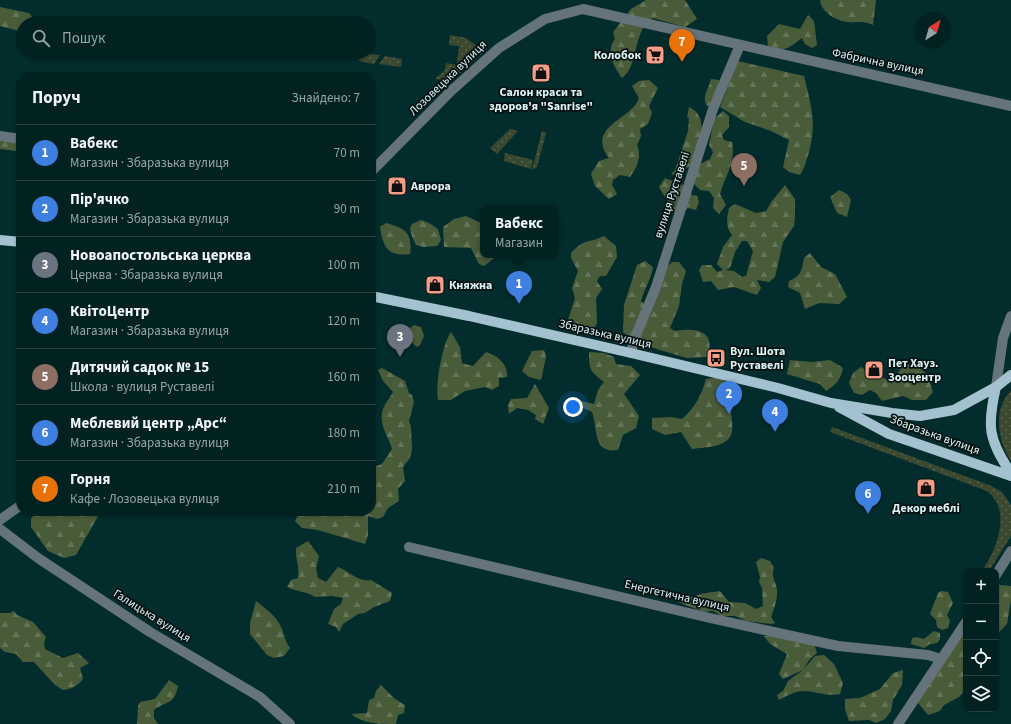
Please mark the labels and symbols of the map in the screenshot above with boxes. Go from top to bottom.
north arrow [915,12,951,48]
pin: 7 [669,29,695,62]
street label: Лозовецька вулиця [405,36,491,120]
supermarket icon: Колобок [644,44,666,66]
street label: Фабрична вулиця [831,44,925,80]
place label: Колобок [594,47,641,64]
shop icon: Салон краси та здоров'я "Sanrise" [530,62,552,84]
place label: Салон краси та здоров'я "Sanrise" [489,84,593,115]
street label: вулиця Руставелі [650,149,694,241]
pin: 5 [731,153,757,186]
shop icon: Аврора [386,175,408,197]
place label: Аврора [410,178,451,195]
pin: 1 [506,271,532,304]
shop icon: Княжна [424,274,446,296]
place label: Княжна [449,277,492,294]
street label: Збаразька вулиця [557,315,653,353]
pin: 3 [387,324,413,357]
place label: Вул. Шота Руставелі [730,343,785,374]
bus stop icon: Вул. Шота Руставелі [705,347,727,369]
place label: Пет Хауз. Зооцентр [888,355,941,386]
shop icon: Пет Хауз. Зооцентр [863,359,885,381]
pin: 2 [716,381,742,414]
your location [563,397,583,417]
pin: 4 [762,399,788,432]
street label: Збаразька вулиця [888,411,982,459]
shop icon: Декор меблі [915,477,937,499]
pin: 6 [855,481,881,514]
place label: Декор меблі [892,500,960,517]
street label: Енергетична вулиця [623,576,731,616]
street label: Галицька вулиця [110,585,194,647]

